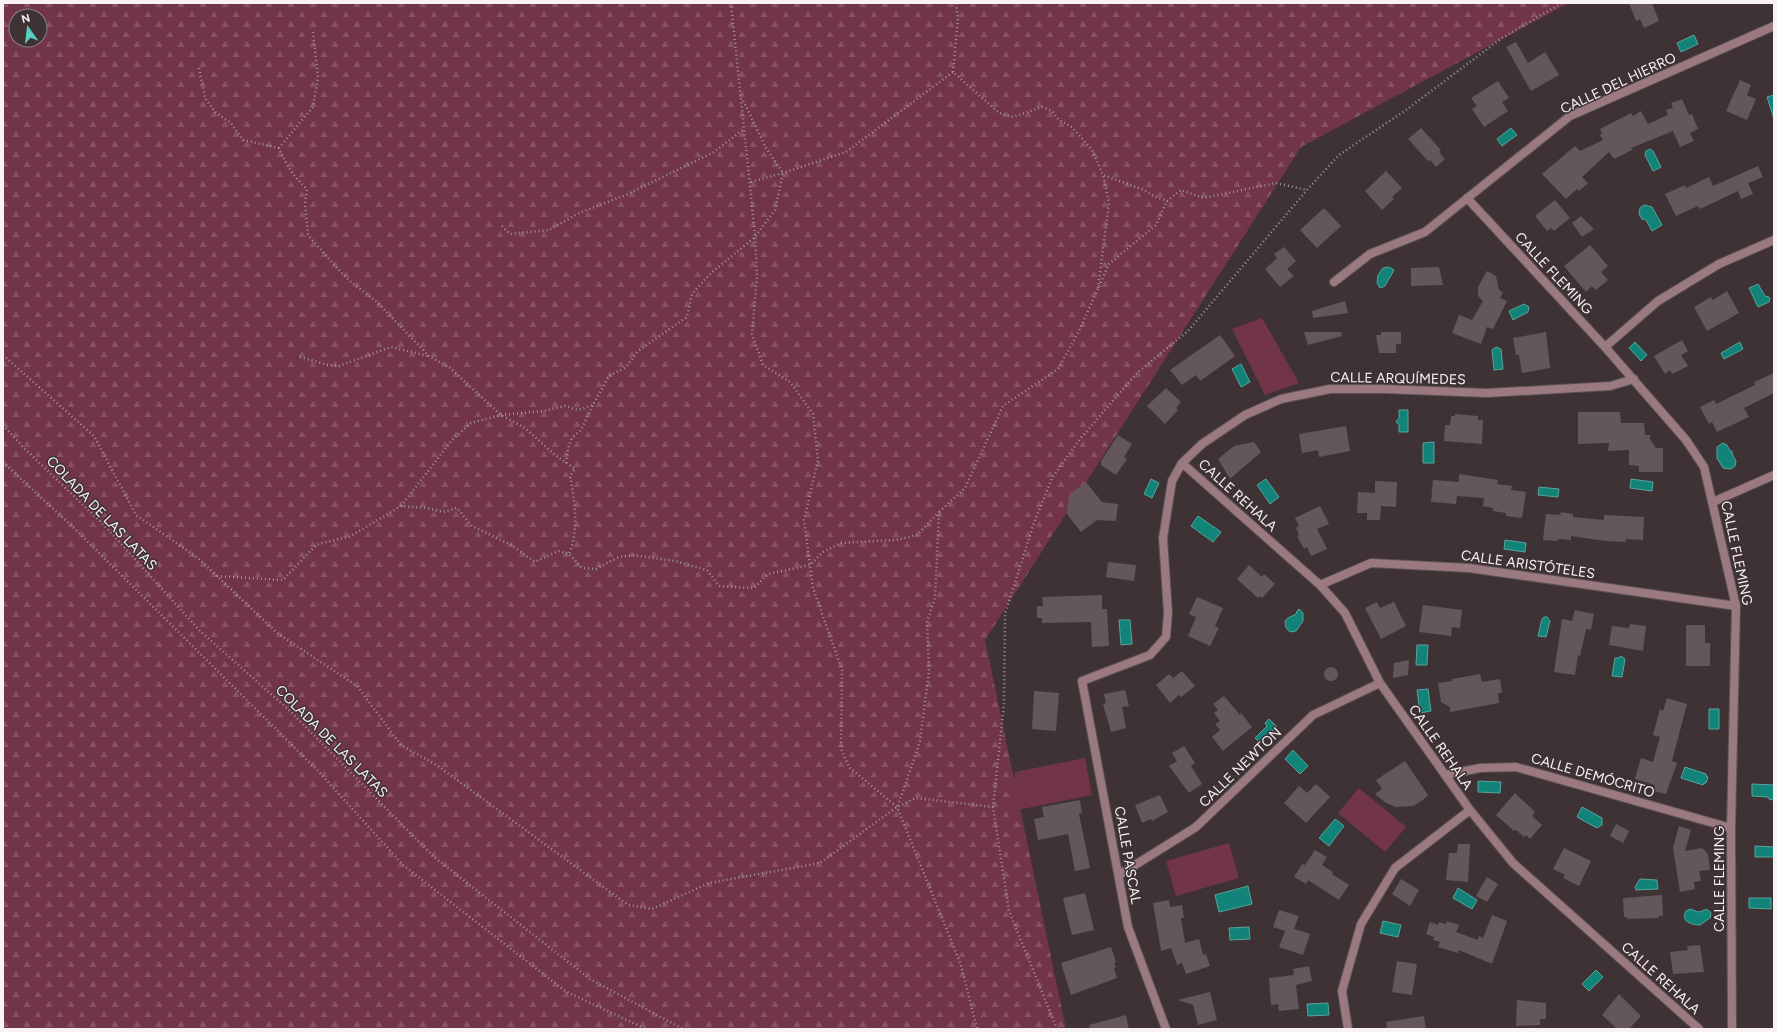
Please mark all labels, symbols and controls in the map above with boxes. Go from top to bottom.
north arrow [8,8,48,48]
text: N [20,11,31,26]
street label: CALLE DEL HIERRO [1558,49,1679,118]
street label: CALLE FLEMING [1511,229,1596,318]
street label: CALLE ARQUÍMEDES [1330,369,1466,388]
street label: COLADA DE LAS LATAS [43,453,161,574]
street label: CALLE REHALA [1195,456,1281,535]
street label: CALLE FLEMING [1717,499,1756,607]
street label: CALLE ARISTÓTELES [1460,547,1596,582]
street label: COLADA DE LAS LATAS [272,682,391,801]
street label: CALLE REHALA [1405,702,1476,793]
street label: CALLE NEWTON [1196,724,1285,811]
street label: CALLE DEMÓCRITO [1529,750,1657,801]
street label: CALLE PASCAL [1111,805,1145,906]
street label: CALLE FLEMING [1711,826,1728,932]
street label: CALLE REHALA [1618,939,1704,1018]

